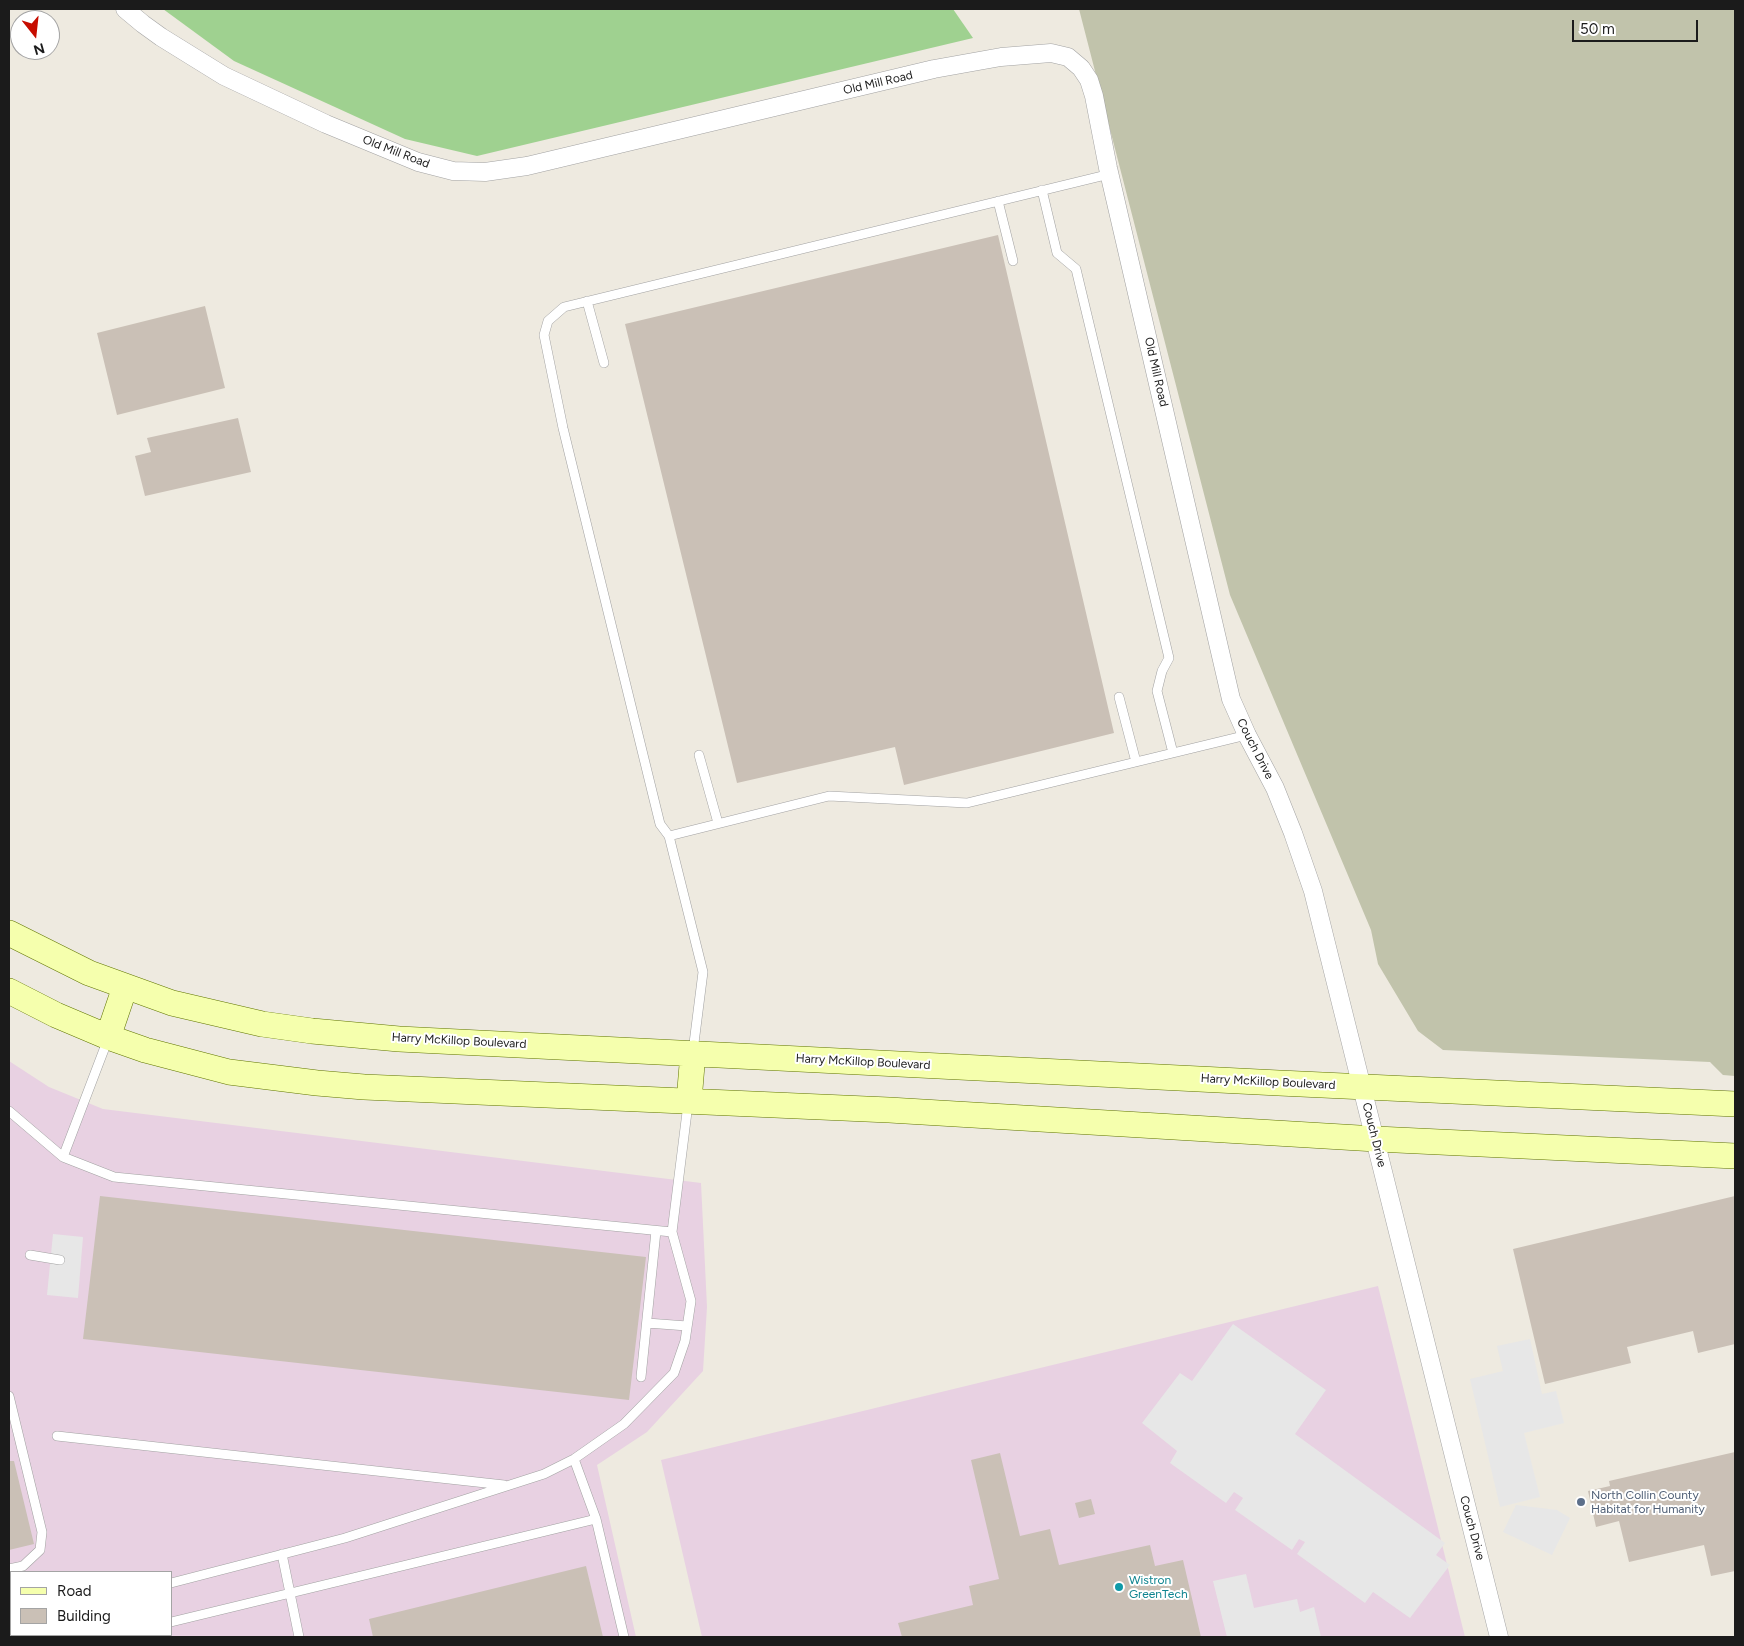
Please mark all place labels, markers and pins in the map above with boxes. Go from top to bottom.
place label: North Collin County Habitat for Humanity [1591,1488,1705,1516]
marker: North Collin County Habitat for Humanity [1575,1496,1587,1508]
place label: Wistron GreenTech [1129,1573,1188,1601]
marker: Wistron GreenTech [1113,1581,1125,1593]

